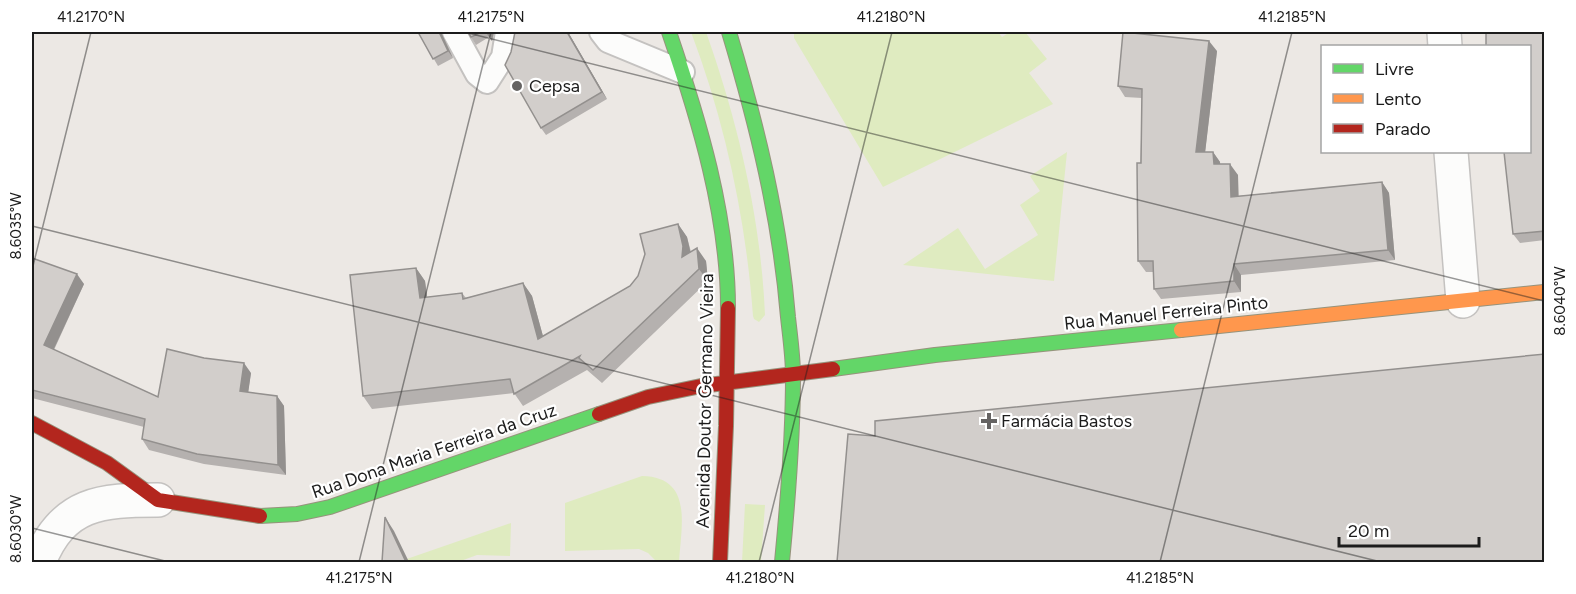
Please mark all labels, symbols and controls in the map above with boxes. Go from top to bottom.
text: 41.2170°N [57,8,125,26]
text: 41.2175°N [457,8,525,26]
text: 41.2180°N [856,8,926,26]
text: 41.2185°N [1258,8,1326,26]
legend [1321,45,1531,153]
text: Livre [1375,58,1414,80]
place label: Cepsa [529,75,580,97]
marker: Cepsa [510,79,524,93]
text: Lento [1375,88,1421,110]
text: Parado [1375,118,1431,140]
text: 8.6035°W [7,192,25,260]
text: 8.6040°W [1551,266,1569,336]
street label: Avenida Doutor Germano Vieira [692,273,718,529]
street label: Rua Manuel Ferreira Pinto [1063,291,1269,335]
street label: Rua Dona Maria Ferreira da Cruz [309,399,559,503]
place label: Farmácia Bastos [1001,410,1132,432]
marker: Farmácia Bastos [982,414,996,428]
text: 8.6030°W [7,494,25,563]
scale bar [1339,510,1478,548]
text: 20 m [1348,520,1389,542]
text: 41.2175°N [325,569,393,587]
text: 41.2180°N [725,569,795,587]
text: 41.2185°N [1126,569,1194,587]

